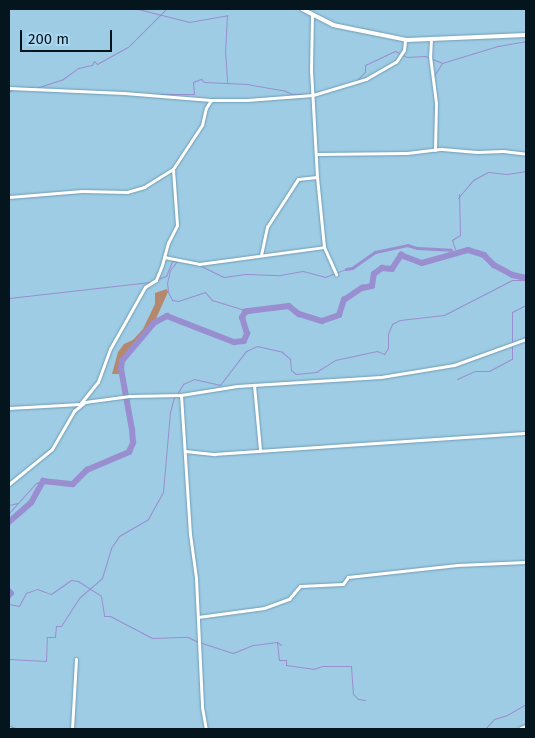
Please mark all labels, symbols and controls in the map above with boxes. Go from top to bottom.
scale bar [22,20,115,52]
text: 200 m [28,30,69,48]

